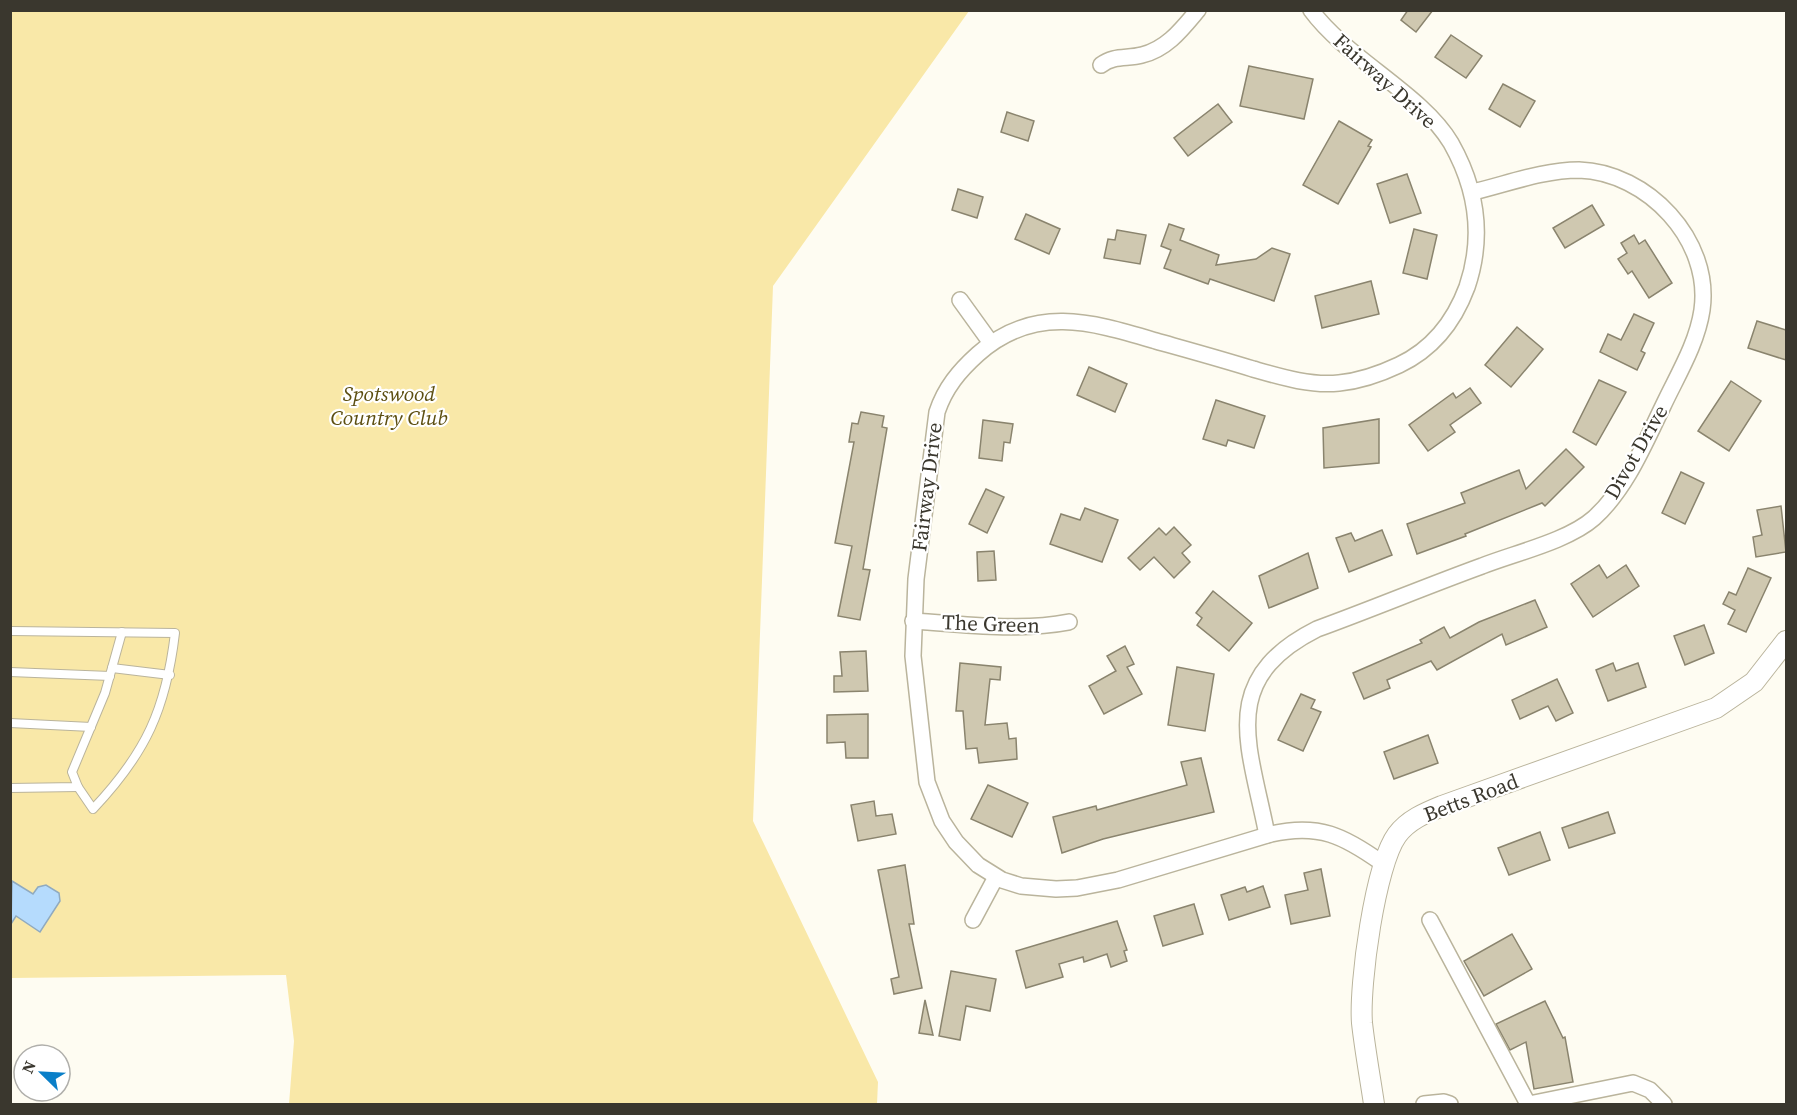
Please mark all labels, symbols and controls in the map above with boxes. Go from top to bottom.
street label: Fairway Drive [1327,26,1443,135]
park label: Spotswood Country Club [330,379,448,432]
street label: Divot Drive [1597,399,1674,504]
street label: Fairway Drive [904,421,949,553]
street label: The Green [942,607,1041,640]
street label: Betts Road [1419,766,1522,829]
north arrow [12,1043,72,1103]
text: N [16,1057,41,1077]

